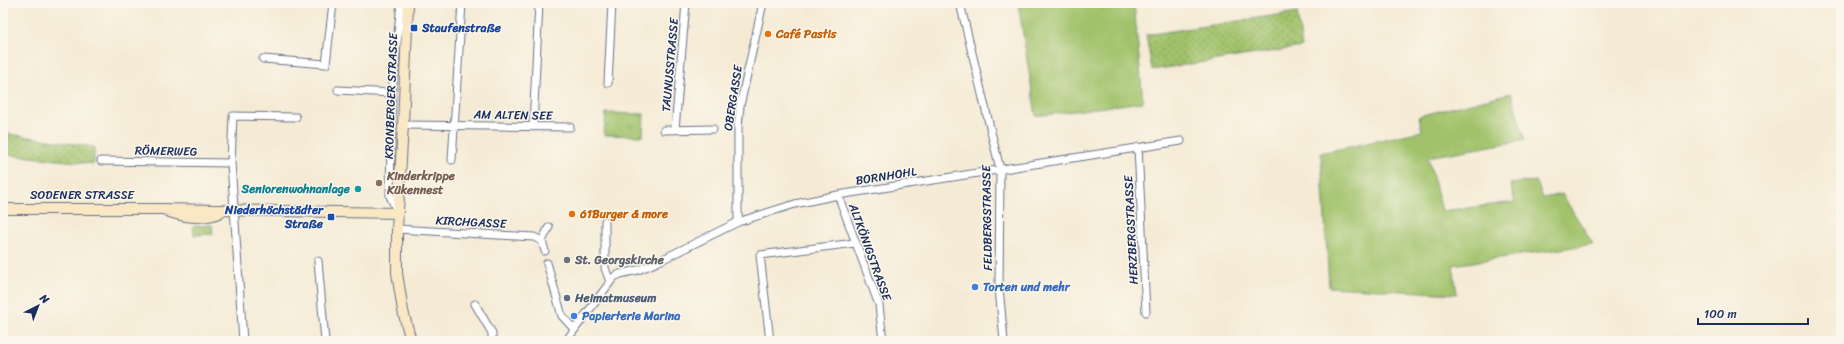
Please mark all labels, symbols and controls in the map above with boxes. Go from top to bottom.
street label: TAUNUSSTRASSE [655,16,685,113]
place label: Staufenstraße [421,17,502,39]
marker: Staufenstraße [409,23,419,33]
place label: Café Pastis [775,23,837,45]
marker: Café Pastis [763,29,773,39]
street label: KRONBERGER STRASSE [378,31,404,159]
street label: OBERGASSE [717,62,749,132]
street label: AM ALTEN SEE [472,103,554,127]
street label: RÖMERWEG [135,139,197,163]
street label: BORNHOHL [854,160,918,192]
street label: FELDBERGSTRASSE [975,164,999,271]
place label: Kinderkrippe Kükennest [386,165,456,201]
street label: HERZBERGSTRASSE [1117,174,1145,285]
place label: Seniorenwohnanlage [241,178,351,200]
marker: Kinderkrippe Kükennest [374,178,384,188]
street label: SODENER STRASSE [30,184,135,206]
marker: Seniorenwohnanlage [353,184,363,194]
place label: Niederhöchstädter Straße [224,199,324,235]
street label: ALTKÖNIGSTRASSE [842,199,898,305]
place label: 61Burger & more [579,203,669,225]
street label: KIRCHGASSE [435,209,508,235]
marker: 61Burger & more [567,209,577,219]
marker: Niederhöchstädter Straße [326,212,336,222]
place label: St. Georgskirche [574,249,665,271]
marker: St. Georgskirche [562,255,572,265]
place label: Torten und mehr [983,276,1071,298]
marker: Torten und mehr [970,282,980,292]
north arrow [18,286,58,326]
place label: Heimatmuseum [574,287,656,309]
text: N [34,289,54,309]
marker: Heimatmuseum [562,293,572,303]
scale bar [1698,300,1808,326]
text: 100 m [1704,303,1737,325]
place label: Papierterie Marina [582,305,681,327]
marker: Papierterie Marina [569,311,579,321]

